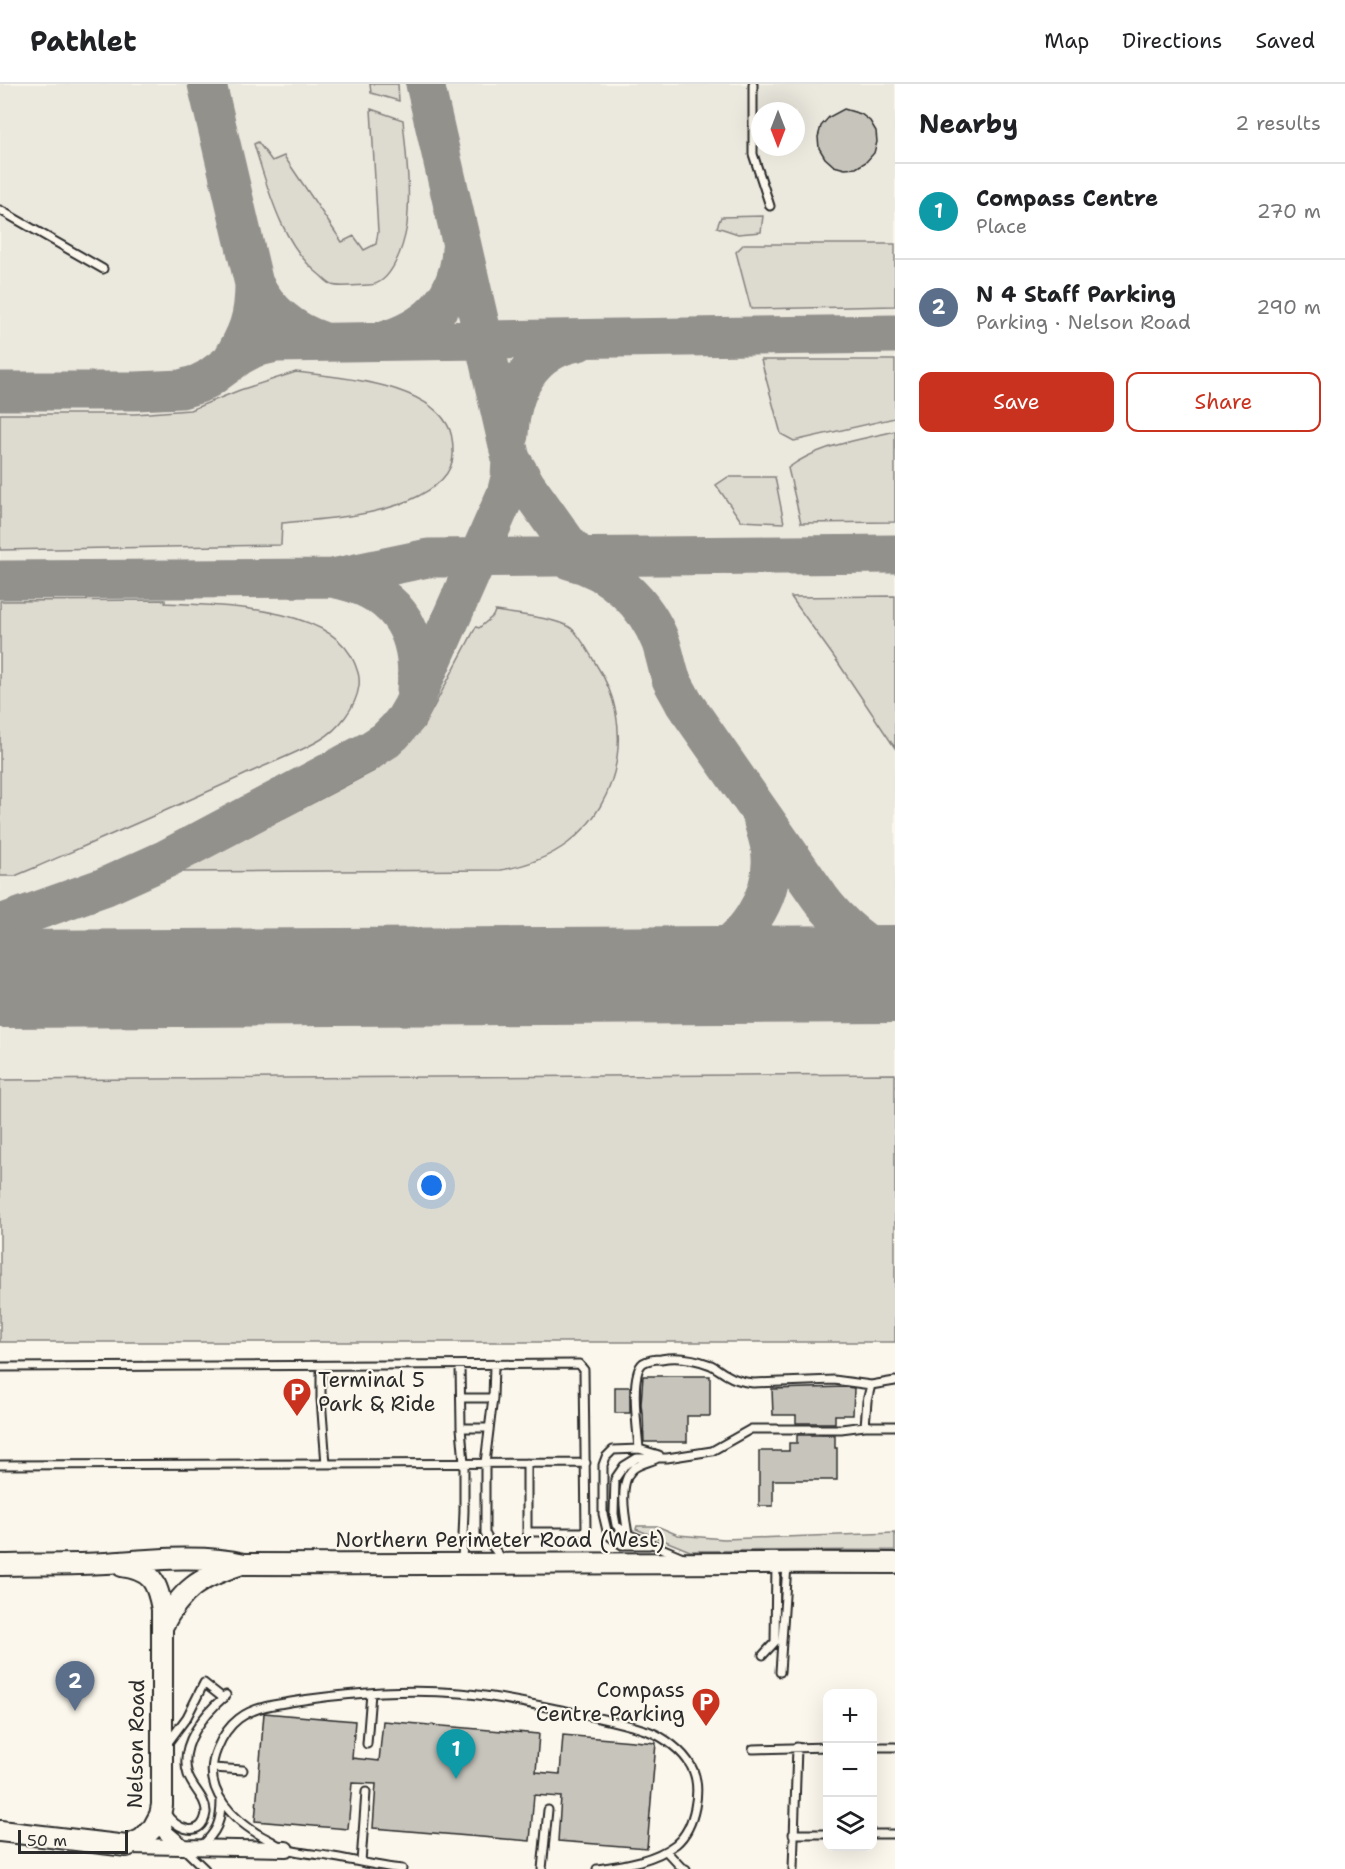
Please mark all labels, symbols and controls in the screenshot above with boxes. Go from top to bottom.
text: Pathlet [30,22,137,60]
text: Map [1044,27,1089,55]
text: Directions [1122,27,1222,55]
text: Saved [1255,27,1315,55]
north arrow [751,102,805,156]
text: Nearby [919,106,1018,141]
text: 2 results [1235,110,1321,136]
text: Compass Centre [976,184,1158,213]
text: 1 [934,198,943,224]
text: 270 m [1257,198,1321,224]
text: Place [976,213,1027,239]
text: N 4 Staff Parking [976,280,1176,309]
text: 2 [932,294,946,320]
text: 290 m [1256,294,1321,320]
text: Parking · Nelson Road [976,309,1191,335]
button: Save [919,372,1114,432]
button: Share [1126,372,1321,432]
your location [417,1171,446,1200]
place label: Terminal 5 Park & Ride [318,1366,436,1418]
parking icon: Terminal 5 Park & Ride [281,1376,313,1418]
street label: Northern Perimeter Road (West) [335,1526,665,1554]
pin: 2 [56,1662,94,1711]
place label: Compass Centre Parking [536,1676,685,1728]
street label: Nelson Road [121,1679,151,1809]
parking icon: Compass Centre Parking [690,1686,722,1728]
map controls [823,1689,877,1851]
button: + [823,1689,877,1743]
pin: 1 [436,1730,476,1779]
button: − [823,1743,877,1797]
button: layers [823,1797,877,1851]
scale bar [18,1827,128,1854]
text: 50 m [27,1830,67,1851]

